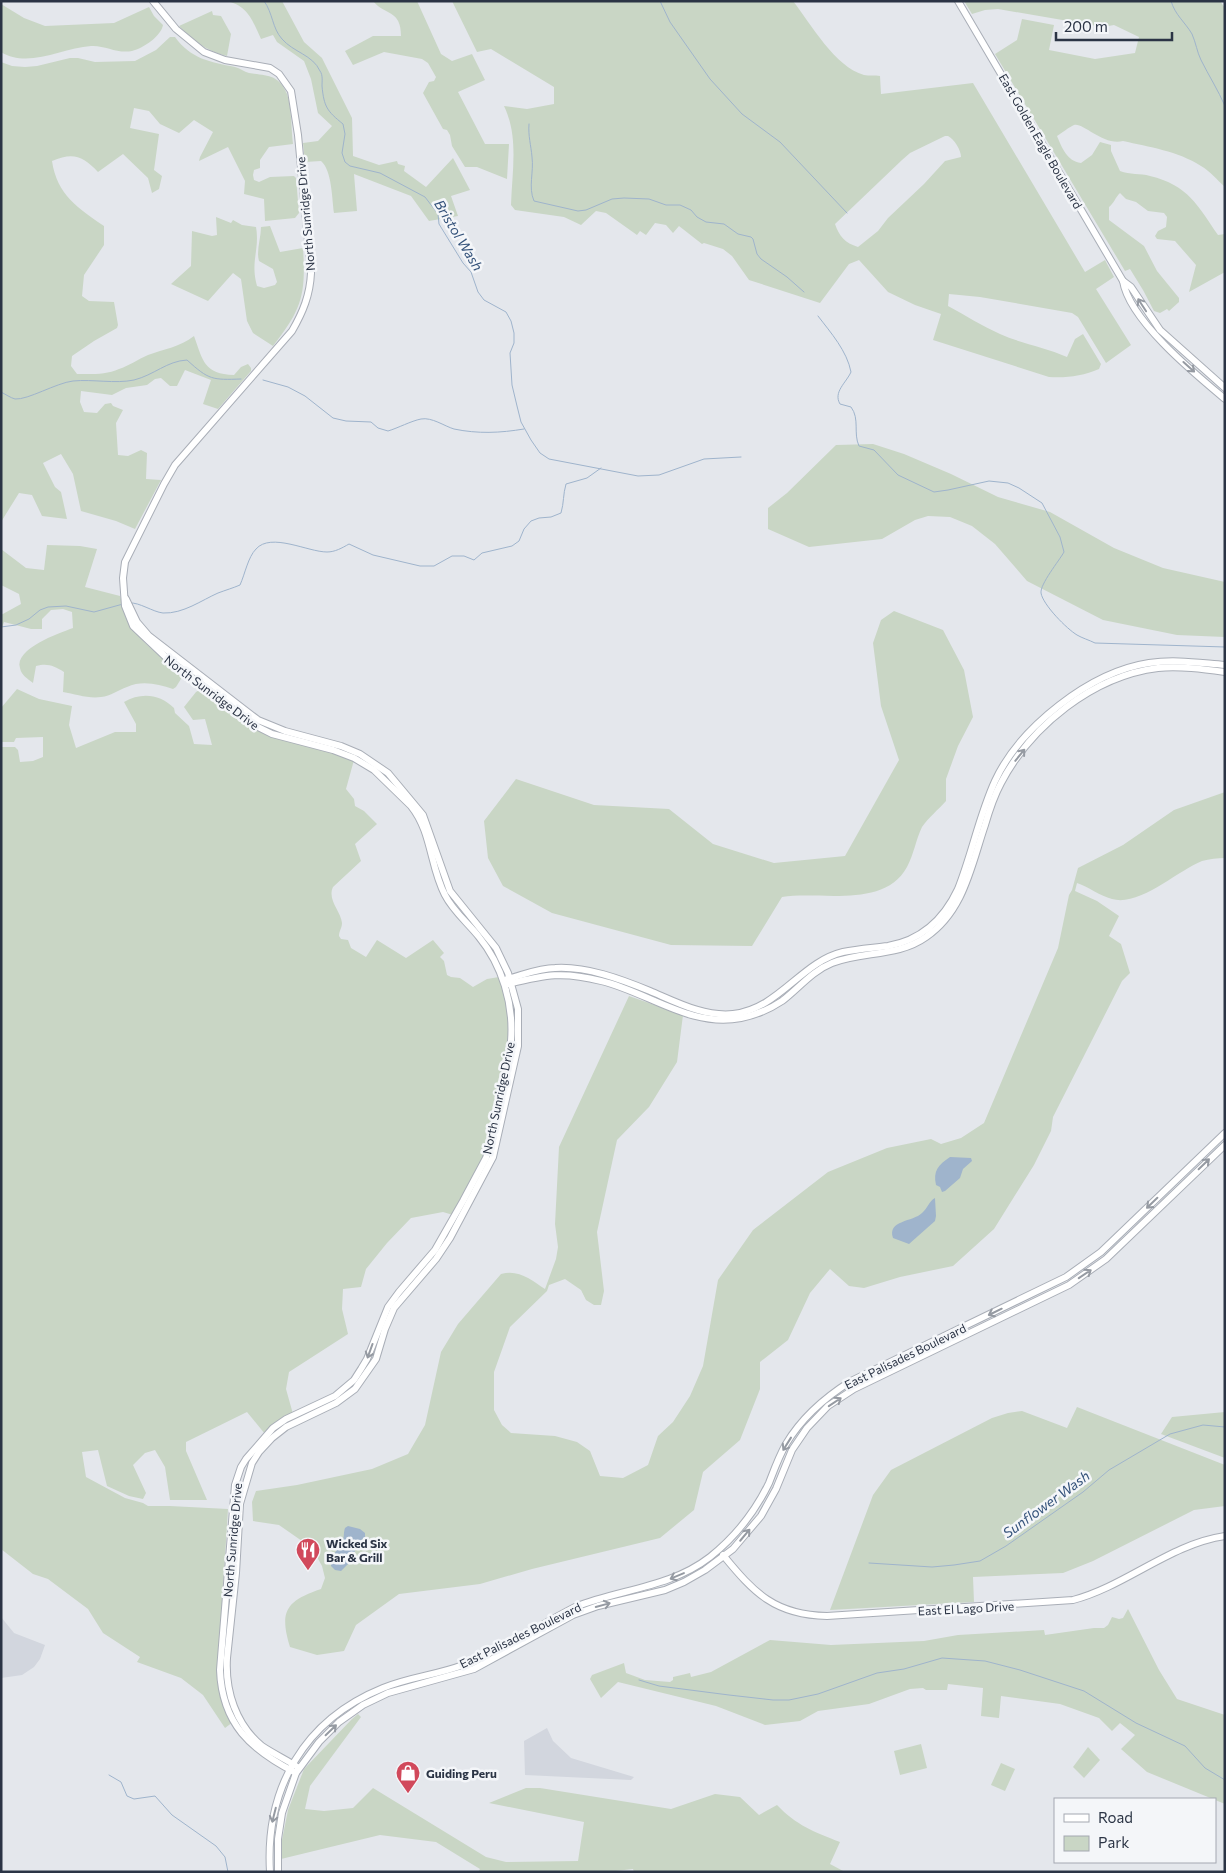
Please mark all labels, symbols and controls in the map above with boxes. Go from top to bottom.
scale bar [1056,10,1172,42]
text: 200 m [1064,17,1108,35]
street label: East Golden Eagle Boulevard [997,71,1086,211]
street label: North Sunridge Drive [293,156,317,272]
water label: Bristol Wash [431,196,487,274]
one-way arrow [1137,298,1147,312]
one-way arrow [1183,361,1196,373]
street label: North Sunridge Drive [162,652,262,732]
one-way arrow [1014,749,1025,762]
street label: North Sunridge Drive [479,1041,517,1155]
one-way arrow [1198,1158,1210,1171]
one-way arrow [1145,1197,1158,1209]
one-way arrow [1078,1269,1092,1280]
one-way arrow [988,1308,1003,1318]
street label: East Palisades Boulevard [842,1320,968,1392]
one-way arrow [365,1343,374,1358]
one-way arrow [828,1397,842,1407]
one-way arrow [782,1436,792,1450]
water label: Sunflower Wash [999,1467,1093,1541]
street label: North Sunridge Drive [220,1482,244,1598]
one-way arrow [740,1528,751,1541]
place label: Wicked Six Bar & Grill [326,1536,387,1564]
restaurant icon: Wicked Six Bar & Grill [295,1537,321,1571]
one-way arrow [670,1571,685,1581]
street label: East El Lago Drive [917,1598,1015,1618]
street label: East Palisades Boulevard [457,1599,583,1671]
one-way arrow [594,1600,610,1609]
one-way arrow [325,1724,337,1737]
shop icon: Guiding Peru [395,1760,421,1794]
place label: Guiding Peru [426,1766,497,1780]
legend [1054,1798,1216,1863]
one-way arrow [269,1807,278,1823]
text: Road [1098,1808,1133,1826]
text: Park [1098,1833,1129,1851]

